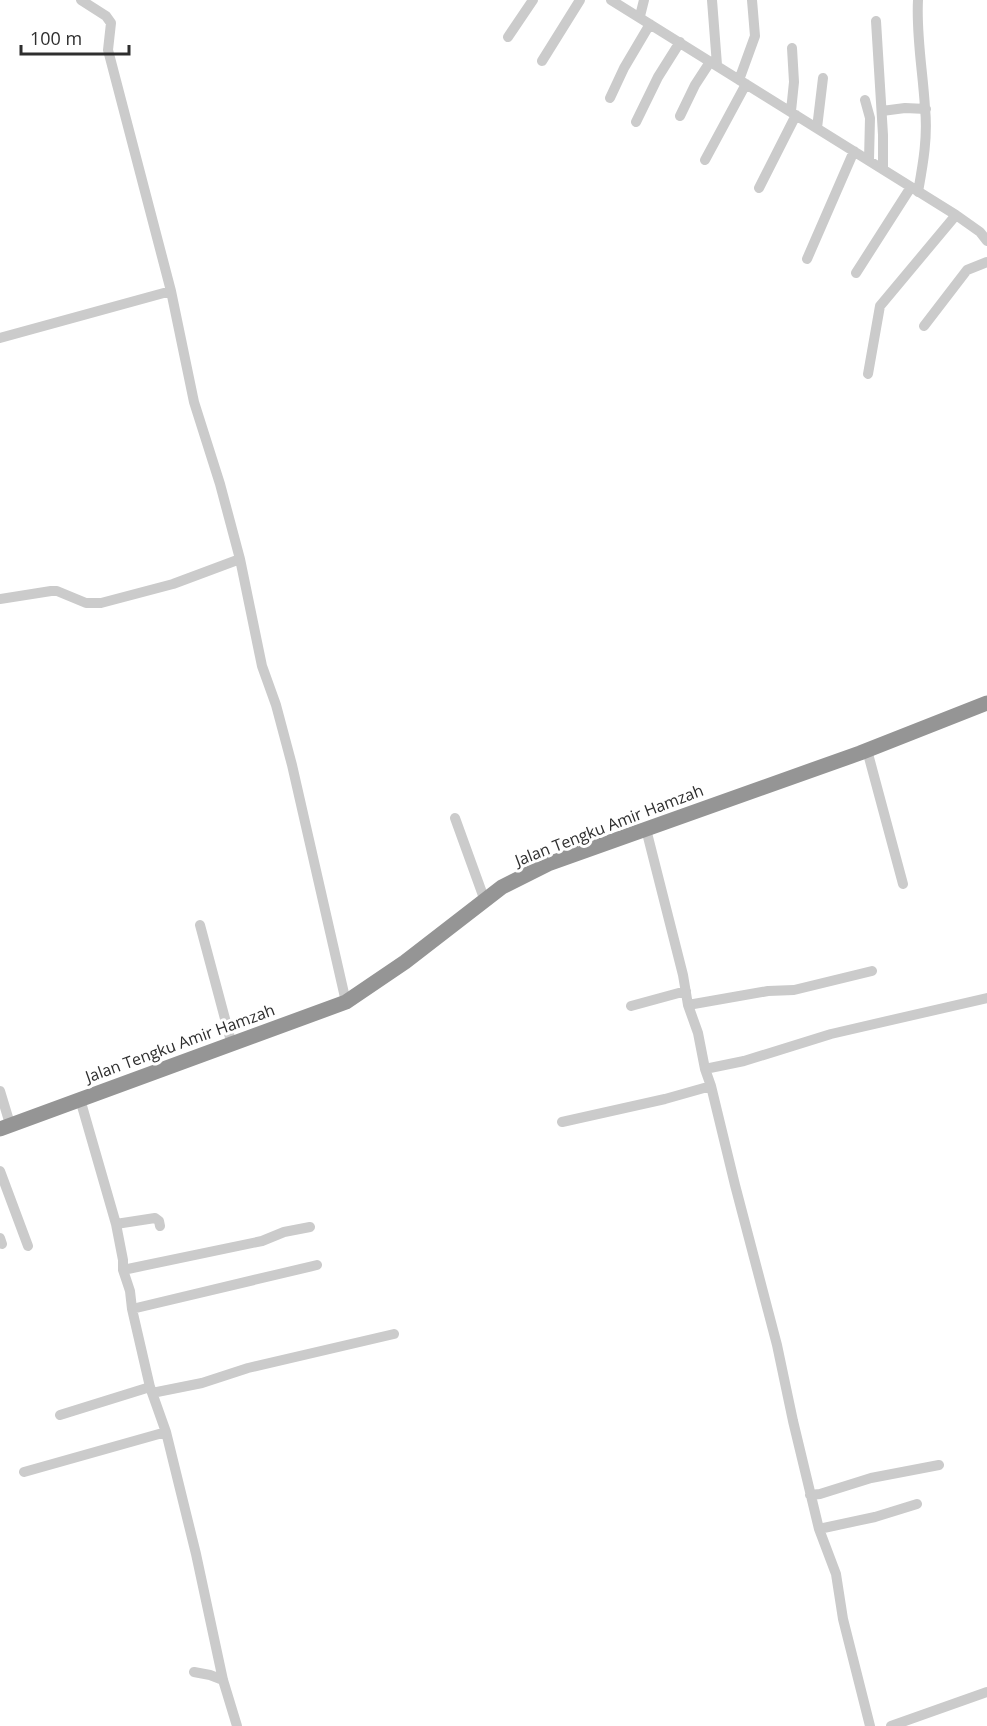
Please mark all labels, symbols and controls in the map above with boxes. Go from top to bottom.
scale bar [21,18,129,56]
text: 100 m [30,26,82,50]
street label: Jalan Tengku Amir Hamzah [510,779,706,872]
street label: Jalan Tengku Amir Hamzah [80,998,278,1088]

